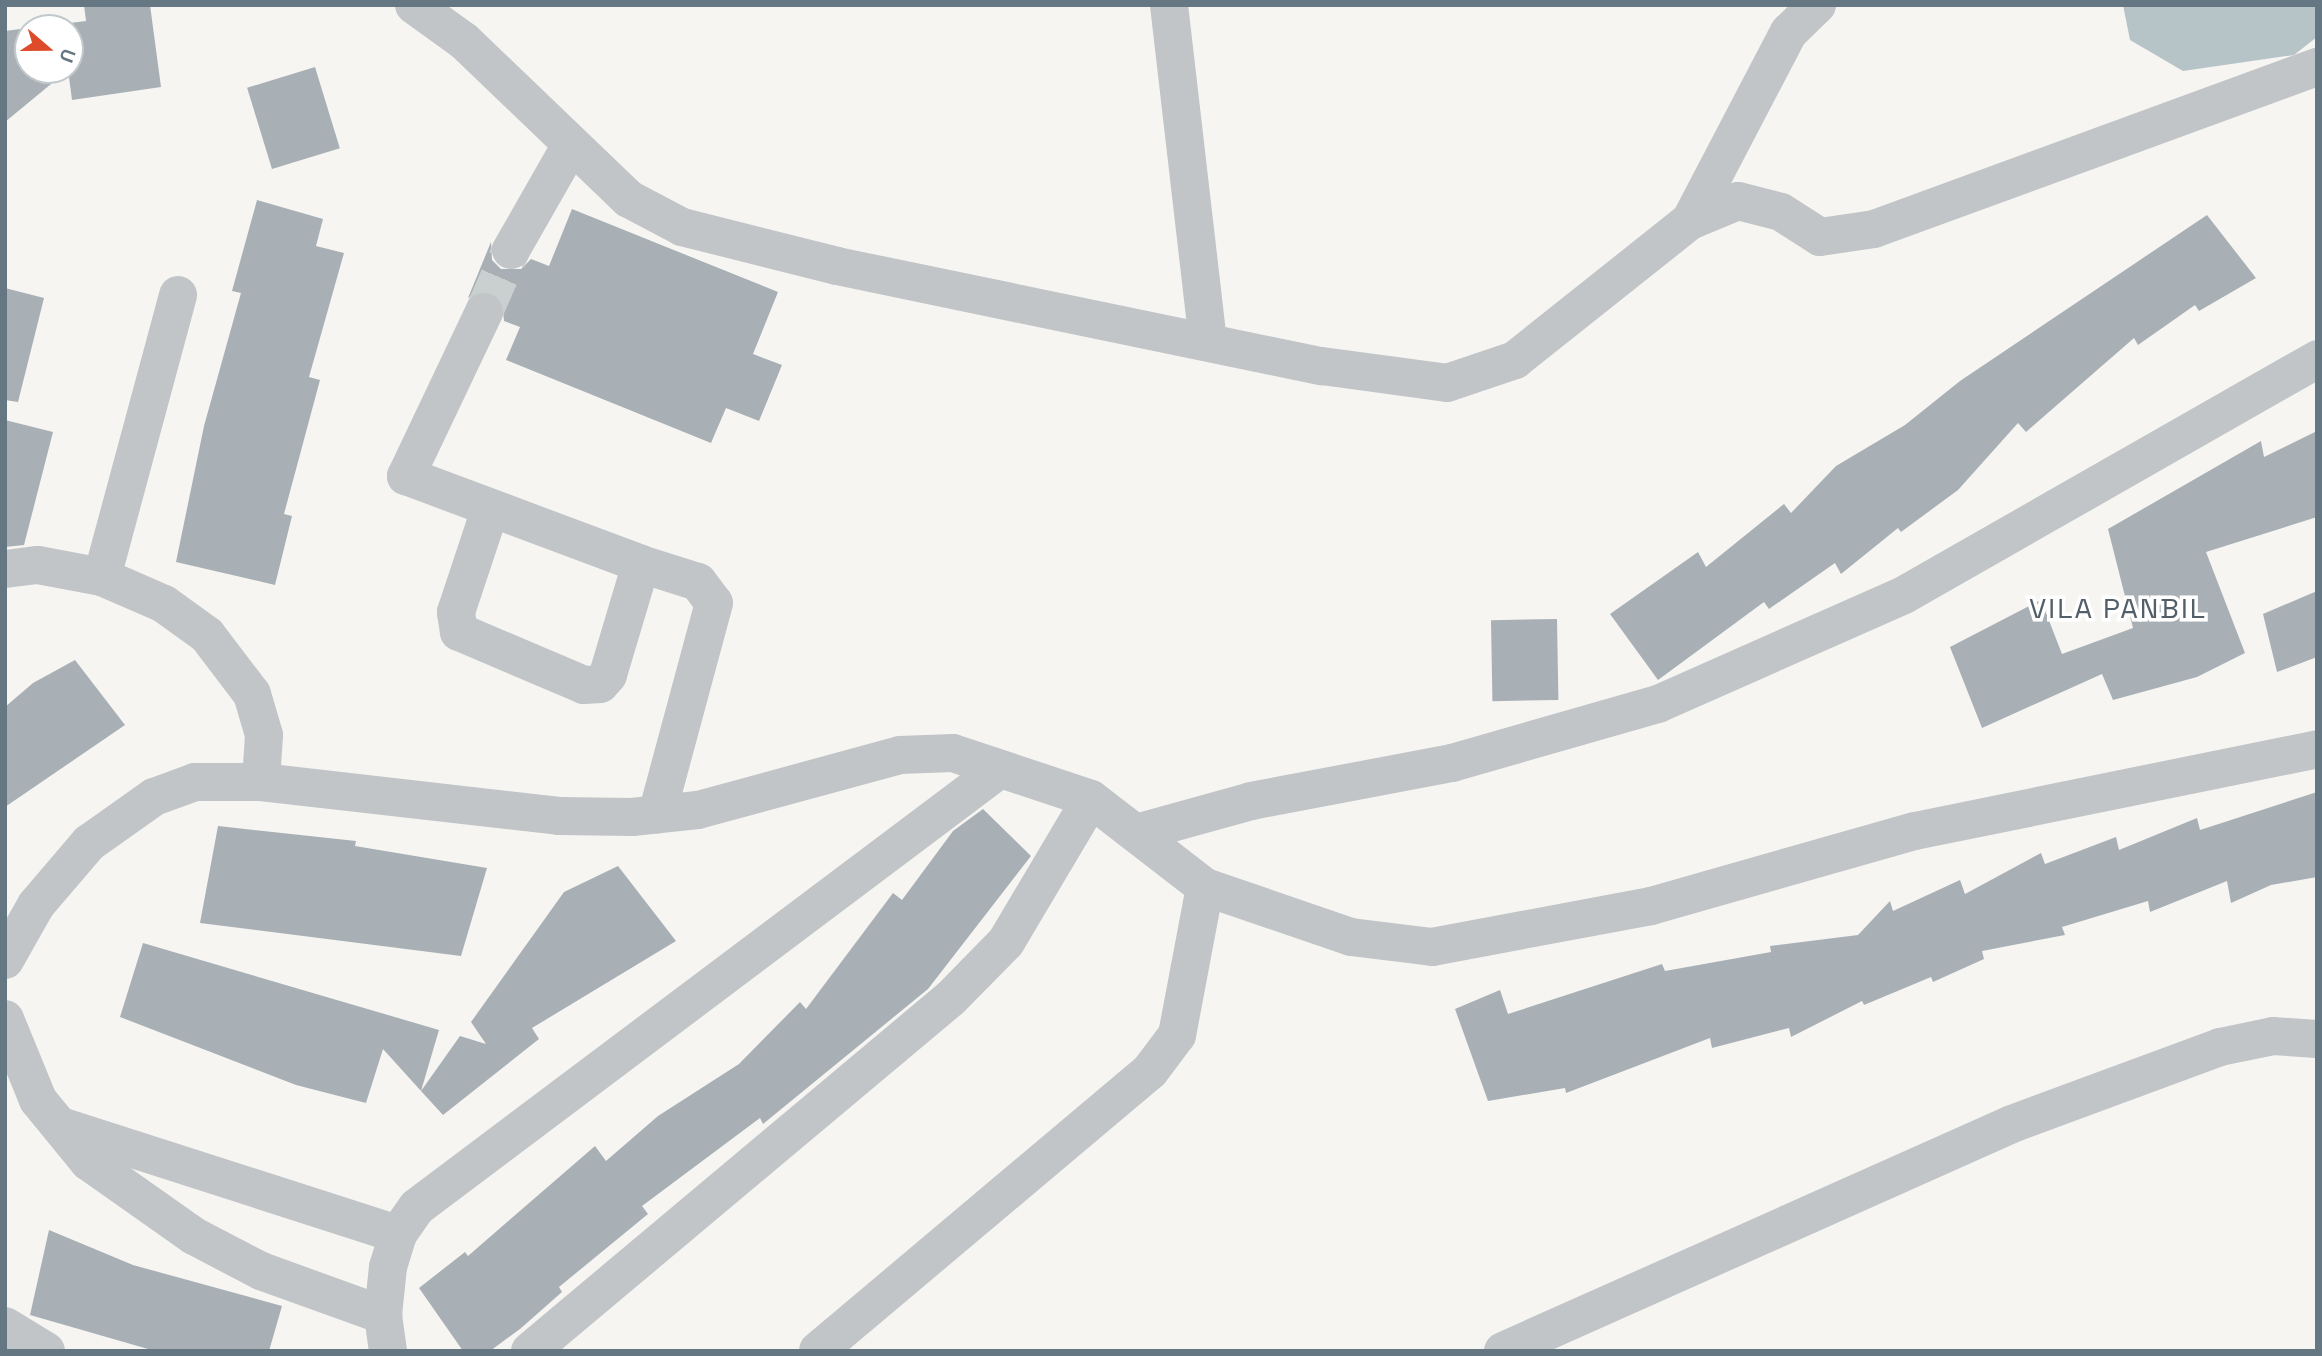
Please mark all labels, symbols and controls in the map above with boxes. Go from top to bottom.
north arrow [14,14,84,84]
text: U [53,45,81,66]
district label: VILA PANBIL [2030,591,2206,625]

